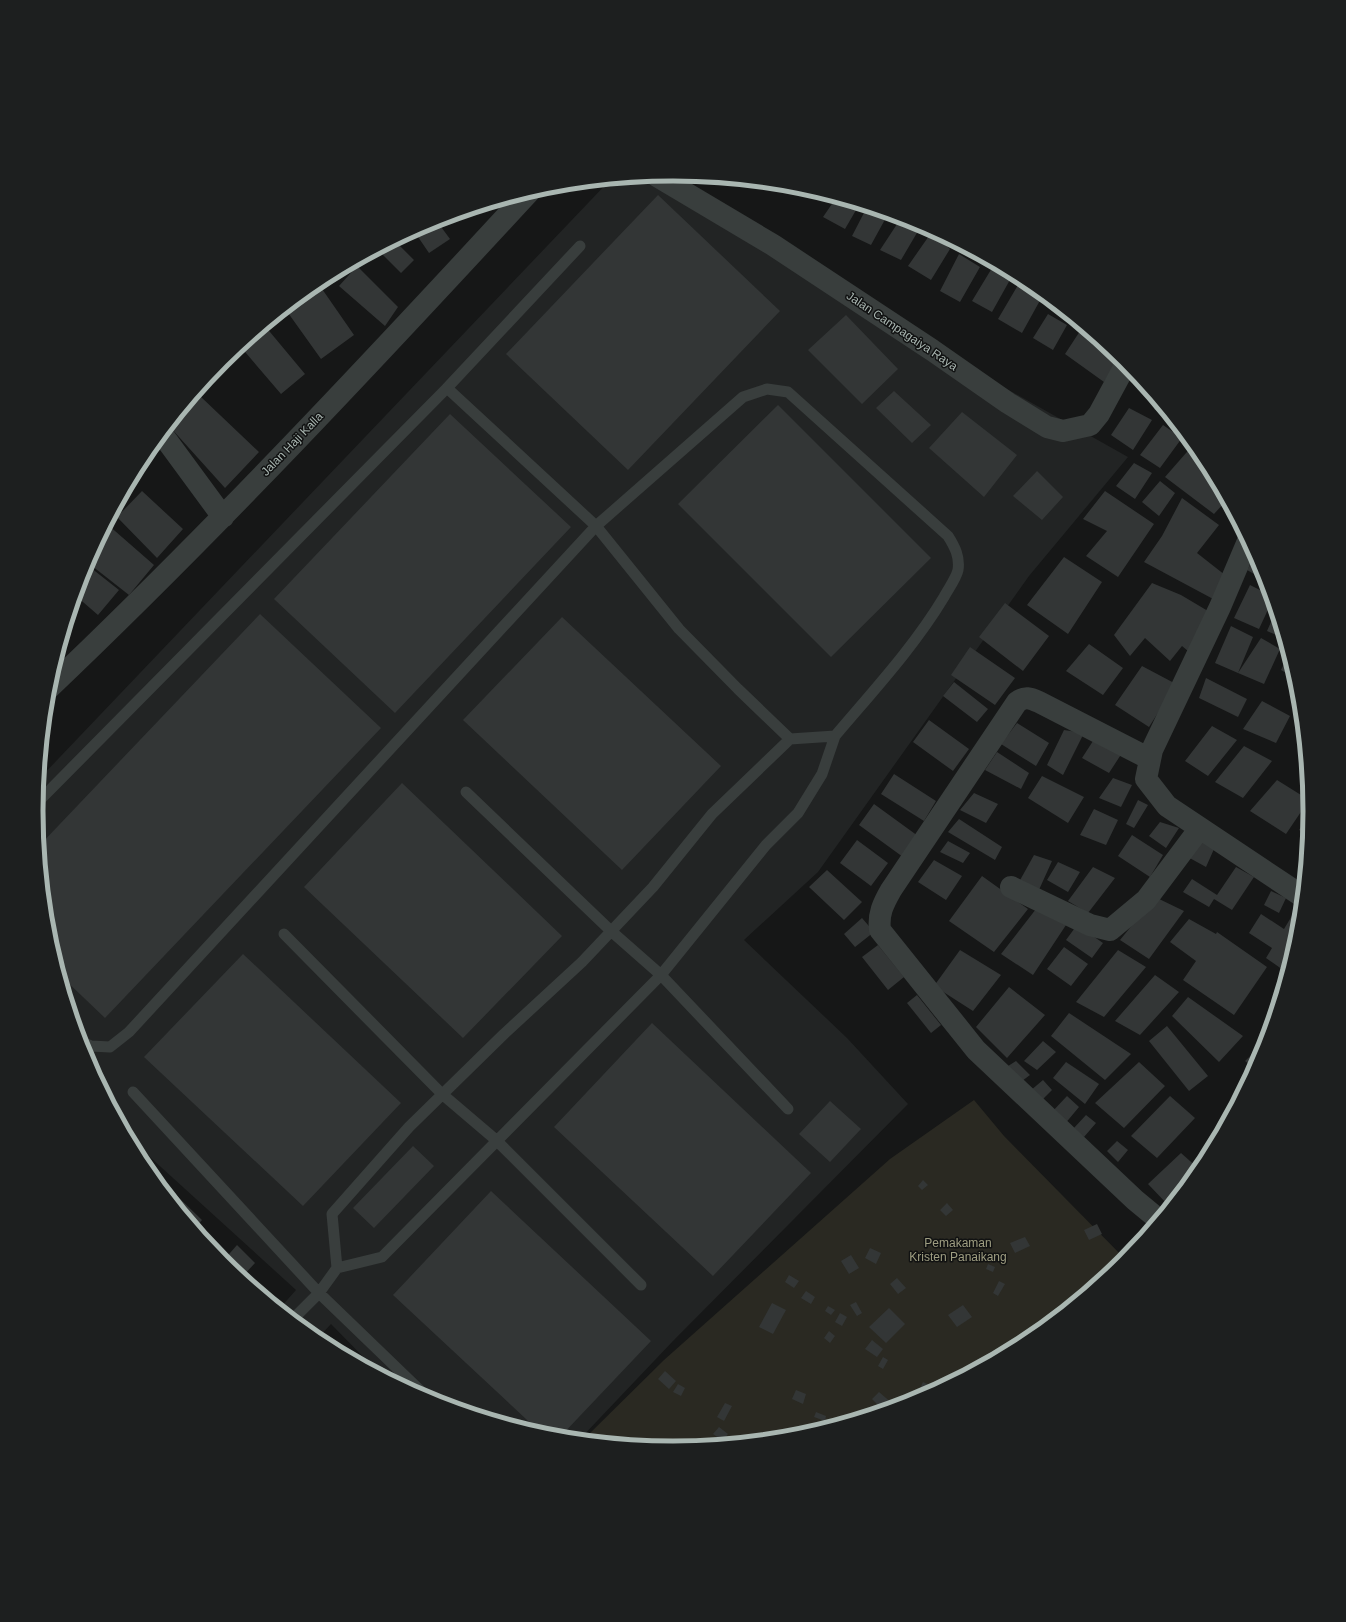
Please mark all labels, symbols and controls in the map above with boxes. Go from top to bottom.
street label: Jalan Campagaiya Raya [844,289,960,374]
street label: Jalan Haji Kalla [258,409,326,479]
park label: Pemakaman Kristen Panaikang [909,1236,1007,1264]

